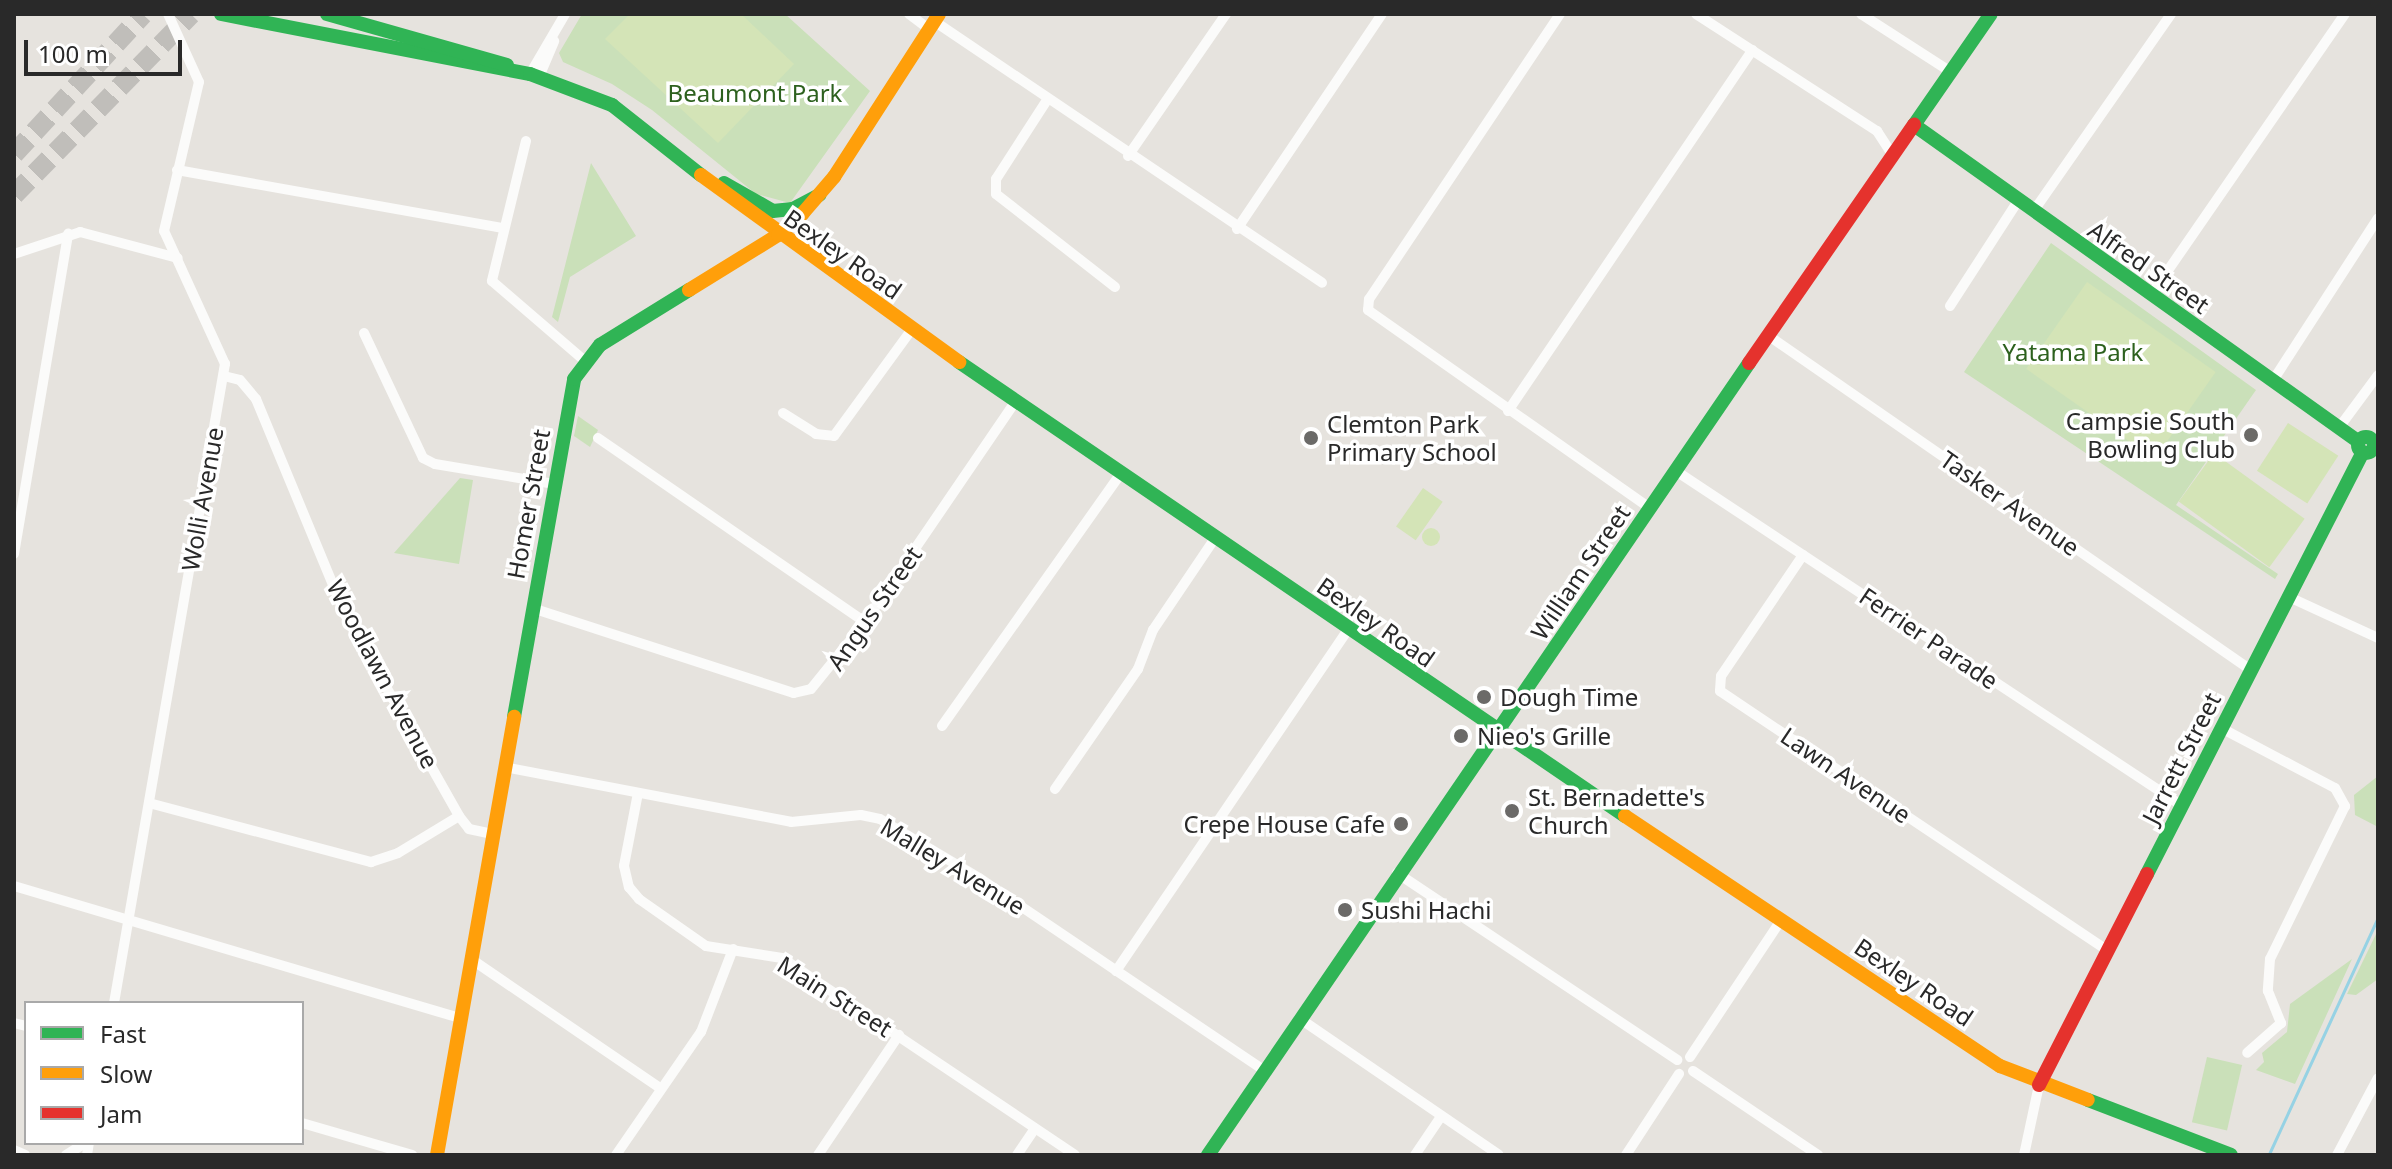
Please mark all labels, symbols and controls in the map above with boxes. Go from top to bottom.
scale bar [28,24,186,74]
text: 100 m [38,37,108,70]
park label: Beaumont Park [668,79,842,107]
street label: Bexley Road [779,203,907,305]
street label: Alfred Street [2083,215,2215,319]
park label: Yatama Park [2003,338,2143,366]
place label: Campsie South Bowling Club [2066,407,2235,463]
place label: Clemton Park Primary School [1327,410,1497,466]
street label: Wolli Avenue [175,425,229,573]
marker: Campsie South Bowling Club [2242,426,2260,444]
street label: Homer Street [501,427,555,581]
marker: Clemton Park Primary School [1302,429,1320,447]
street label: Tasker Avenue [1935,444,2085,562]
street label: William Street [1524,499,1636,645]
street label: Angus Street [821,541,927,675]
street label: Bexley Road [1312,571,1440,673]
street label: Woodlawn Avenue [321,575,445,773]
street label: Ferrier Parade [1854,581,2004,695]
place label: Dough Time [1500,683,1638,711]
marker: Dough Time [1475,688,1493,706]
street label: Jarrett Street [2136,688,2226,828]
street label: Lawn Avenue [1776,721,1916,829]
place label: Nieo's Grille [1477,722,1611,750]
marker: Nieo's Grille [1452,727,1470,745]
place label: St. Bernadette's Church [1528,783,1705,839]
marker: St. Bernadette's Church [1503,802,1521,820]
place label: Crepe House Cafe [1183,810,1385,838]
street label: Malley Avenue [876,812,1030,920]
marker: Crepe House Cafe [1392,815,1410,833]
place label: Sushi Hachi [1361,896,1492,924]
marker: Sushi Hachi [1336,901,1354,919]
street label: Bexley Road [1849,932,1979,1032]
street label: Main Street [772,949,898,1043]
legend [24,1001,304,1145]
text: Fast [100,1017,146,1050]
text: Slow [100,1057,152,1090]
text: Jam [100,1097,142,1130]

